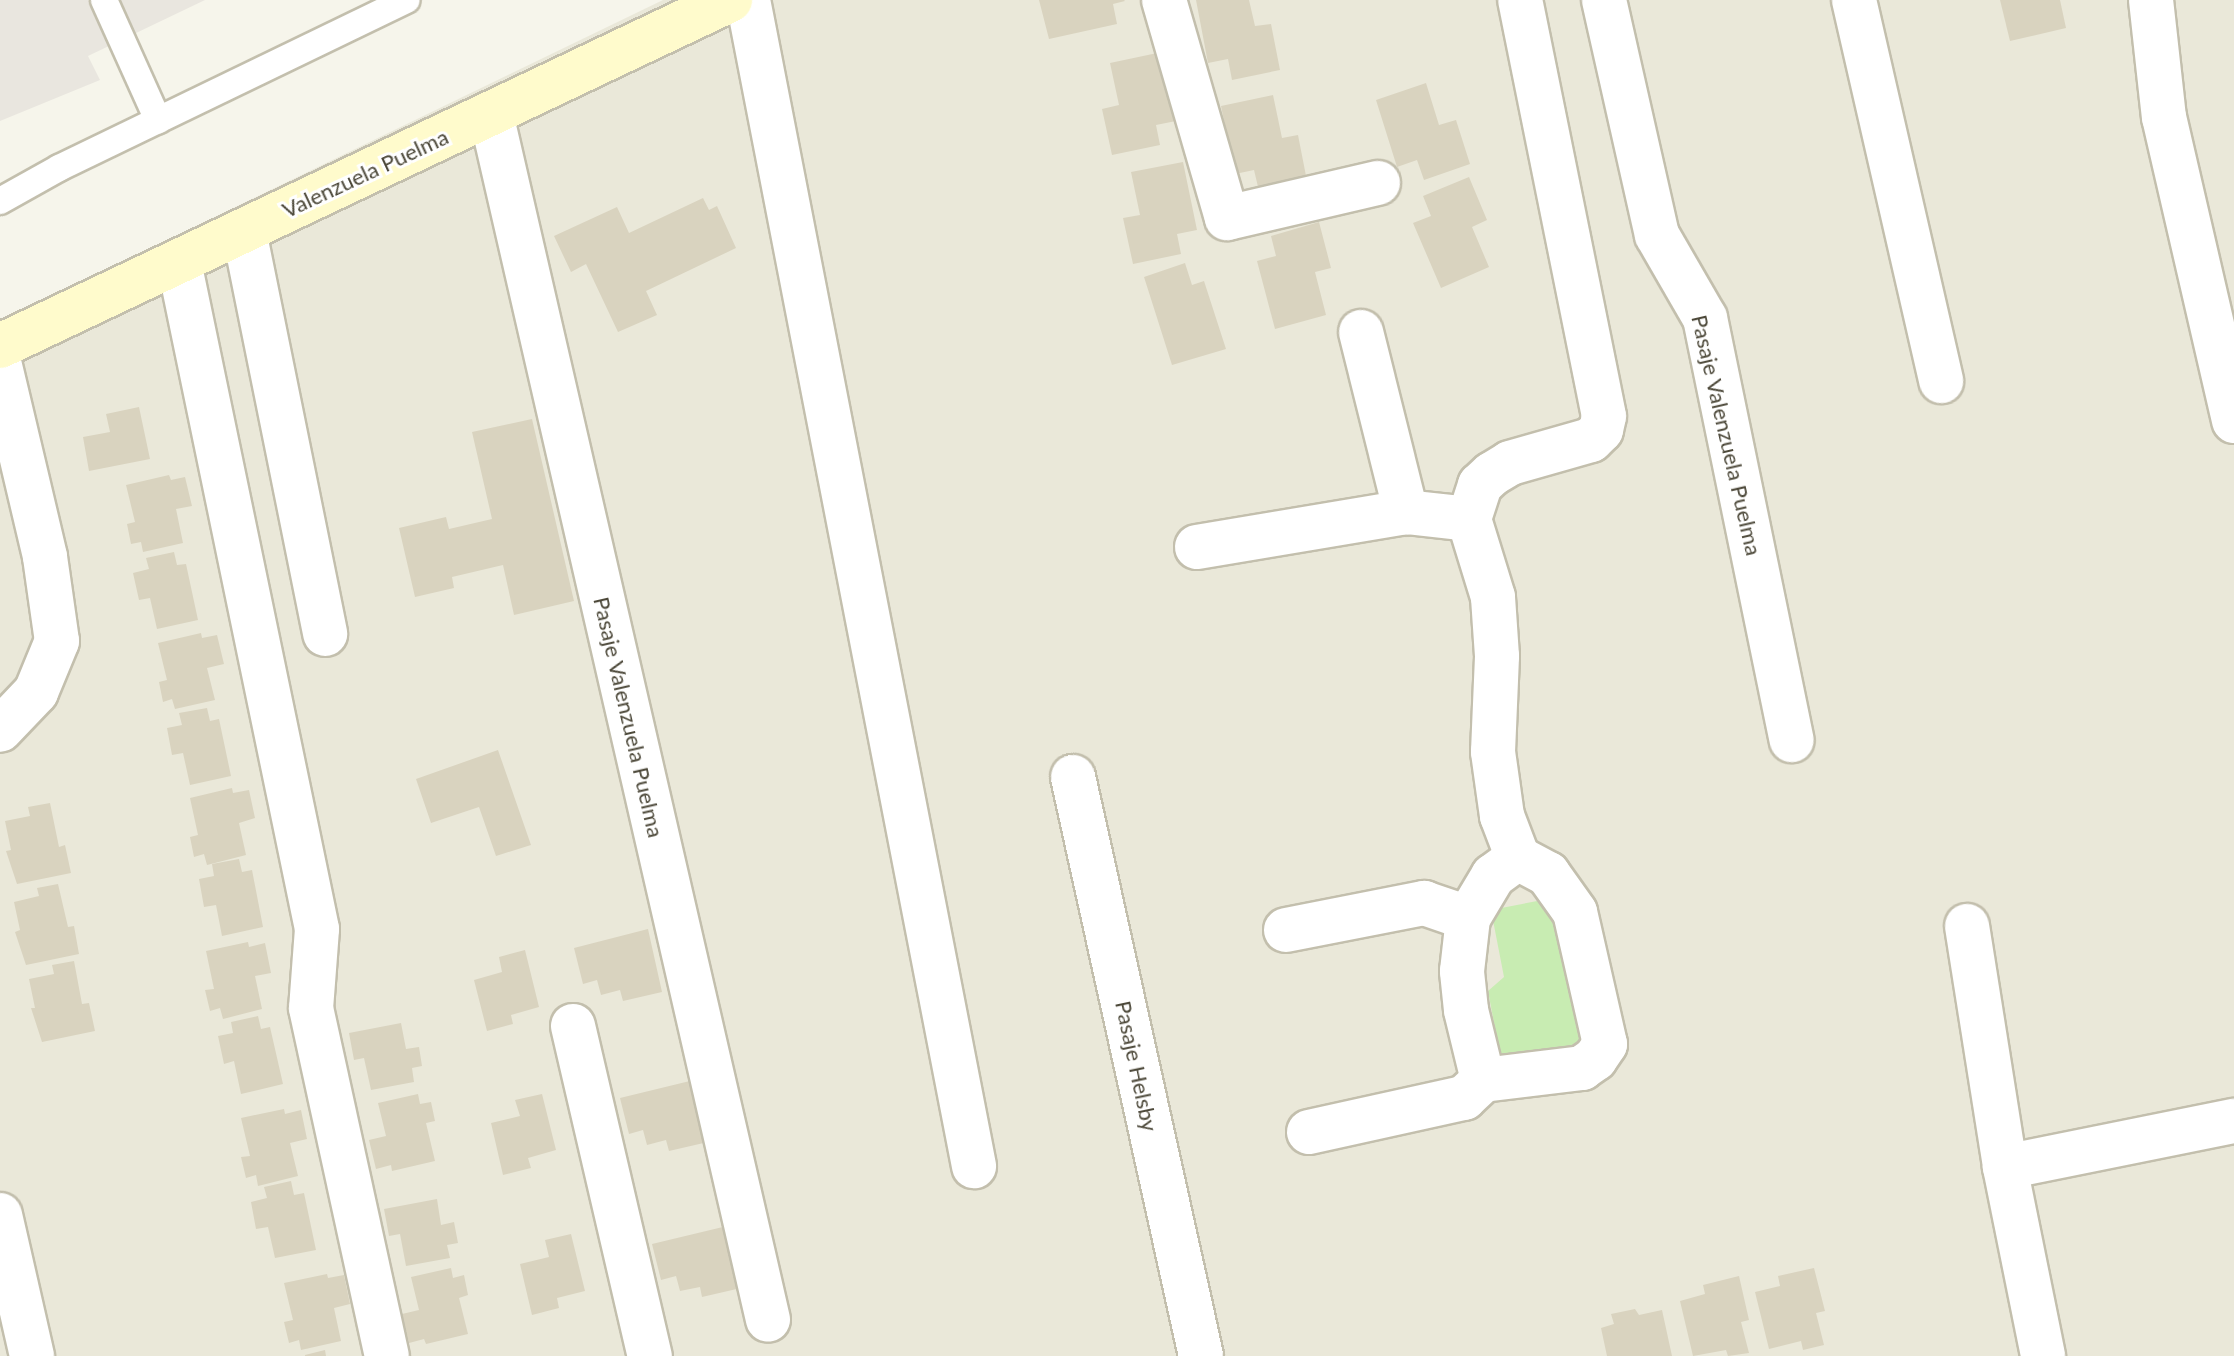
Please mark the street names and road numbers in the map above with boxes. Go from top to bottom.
street label: Valenzuela Puelma [278,123,452,223]
street label: Pasaje Valenzuela Puelma [1686,312,1768,558]
street label: Pasaje Valenzuela Puelma [588,594,670,840]
street label: Pasaje Helsby [1110,998,1164,1134]

